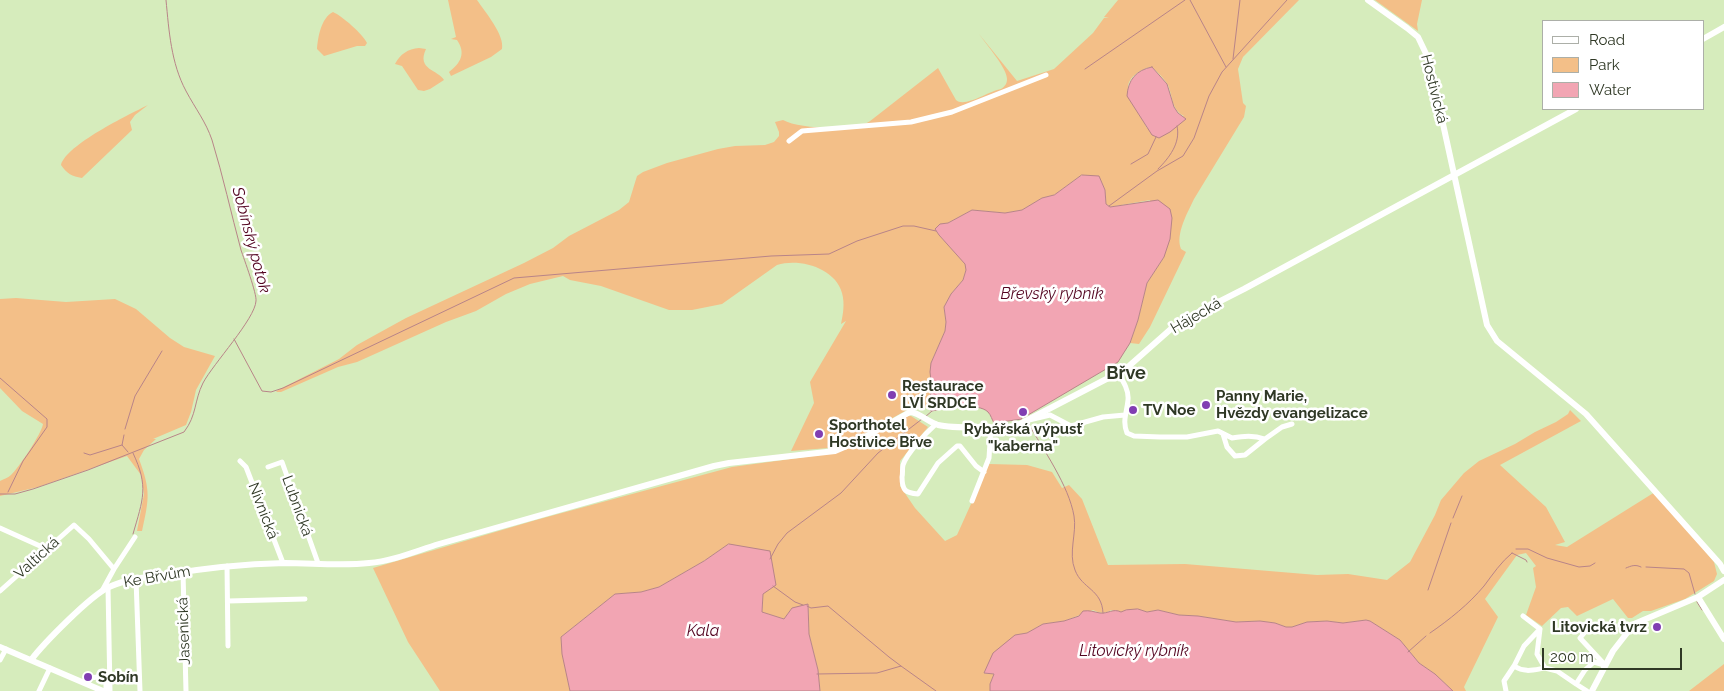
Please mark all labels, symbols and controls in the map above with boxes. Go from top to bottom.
legend [1542,20,1704,110]
text: Road [1589,31,1625,49]
street label: Hostivická [1417,52,1451,126]
text: Park [1589,56,1620,74]
text: Water [1589,81,1631,99]
water label: Sobínský potok [228,185,274,295]
water label: Břevský rybník [1001,284,1103,304]
street label: Hájecká [1167,294,1225,338]
district label: Břve [1106,363,1146,385]
place label: Restaurace LVÍ SRDCE [902,377,983,412]
place label: Panny Marie, Hvězdy evangelizace [1216,387,1368,422]
marker: Restaurace LVÍ SRDCE [886,389,898,401]
marker: Panny Marie, Hvězdy evangelizace [1200,399,1212,411]
place label: TV Noe [1143,401,1195,419]
marker: TV Noe [1127,404,1139,416]
marker: Rybářská výpusť "kaberna" [1017,406,1029,418]
place label: Sporthotel Hostivice Břve [829,416,932,451]
place label: Rybářská výpusť "kaberna" [964,420,1082,455]
marker: Sporthotel Hostivice Břve [813,428,825,440]
street label: Lubnická [278,473,316,539]
street label: Nivnická [244,480,282,542]
street label: Valtická [11,533,63,583]
street label: Ke Břvům [122,562,192,592]
street label: Jasenická [174,597,194,665]
place label: Litovická tvrz [1552,618,1647,636]
water label: Kala [687,621,719,641]
marker: Litovická tvrz [1651,621,1663,633]
scale bar [1544,638,1684,670]
water label: Litovický rybník [1079,641,1189,661]
text: 200 m [1550,648,1594,666]
place label: Sobín [98,668,139,686]
marker: Sobín [82,671,94,683]

